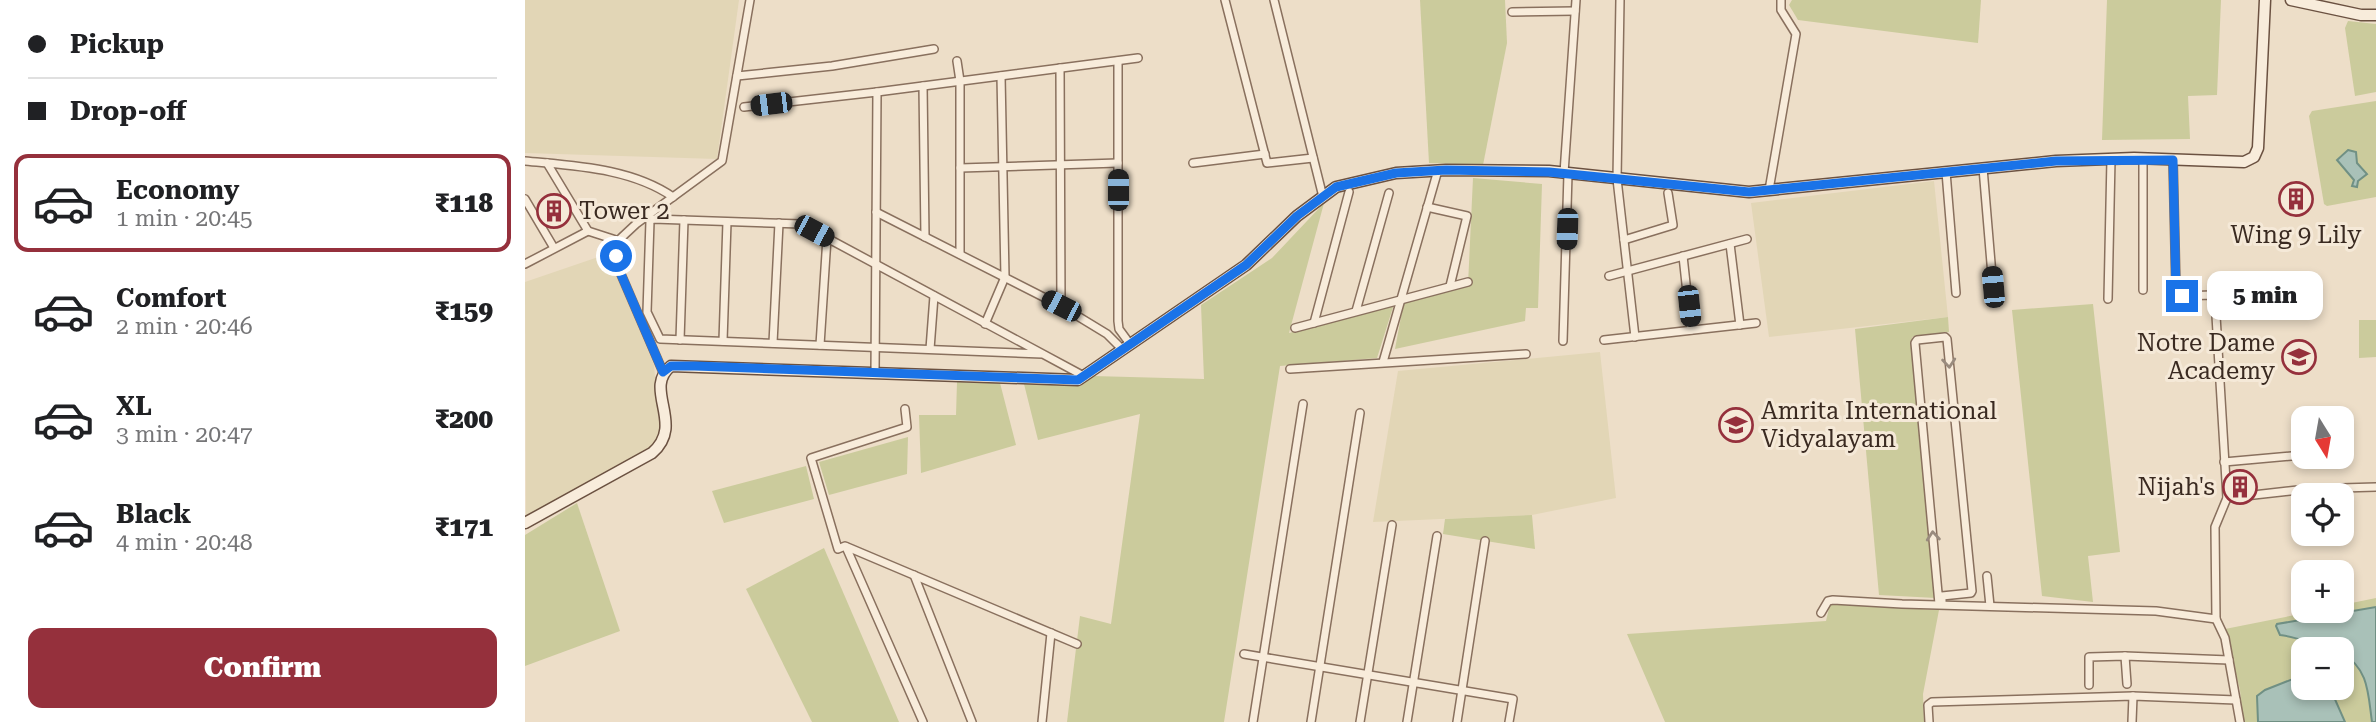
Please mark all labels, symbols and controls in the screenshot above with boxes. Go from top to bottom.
text: Pickup [70,29,164,59]
car [749,91,794,117]
text: Drop-off [70,96,186,126]
car [1108,169,1129,211]
icon: car [32,172,95,235]
text: Economy [116,175,239,205]
building icon: Wing 9 Lily [2277,180,2315,218]
text: ₹118 [435,188,493,218]
building icon: Tower 2 [535,192,573,230]
place label: Tower 2 [579,197,670,225]
text: 1 min · 20:45 [116,205,253,232]
car [1556,208,1579,250]
car [791,212,838,250]
place label: Wing 9 Lily [2231,221,2362,249]
route start [600,240,632,272]
car [1981,265,2006,309]
callout: 5 min [2207,272,2322,320]
icon: car [32,280,95,343]
route end [2166,280,2198,312]
text: 5 min [2233,282,2297,309]
text: Comfort [116,283,226,313]
car [1677,284,1702,328]
car [1038,287,1085,325]
text: ₹159 [435,296,493,326]
text: 2 min · 20:46 [116,313,253,340]
place label: Notre Dame Academy [2137,329,2276,385]
school or university icon: Notre Dame Academy [2280,338,2318,376]
one-way arrow [1941,357,1956,368]
icon: car [32,388,95,451]
text: XL [116,391,152,421]
place label: Amrita International Vidyalayam [1761,397,1997,453]
text: ₹200 [435,404,493,434]
school or university icon: Amrita International Vidyalayam [1717,406,1755,444]
north arrow [2291,406,2354,469]
map controls [2291,406,2354,700]
text: 3 min · 20:47 [116,421,253,448]
building icon: Nijah's [2221,468,2259,506]
place label: Nijah's [2138,473,2215,501]
button: locate [2291,483,2354,546]
icon: car [32,496,95,559]
text: Black [116,499,191,529]
text: ₹171 [435,512,493,542]
text: 4 min · 20:48 [116,529,253,556]
one-way arrow [1925,530,1940,542]
button: + [2291,560,2354,623]
button: Confirm [28,628,497,708]
button: − [2291,637,2354,700]

